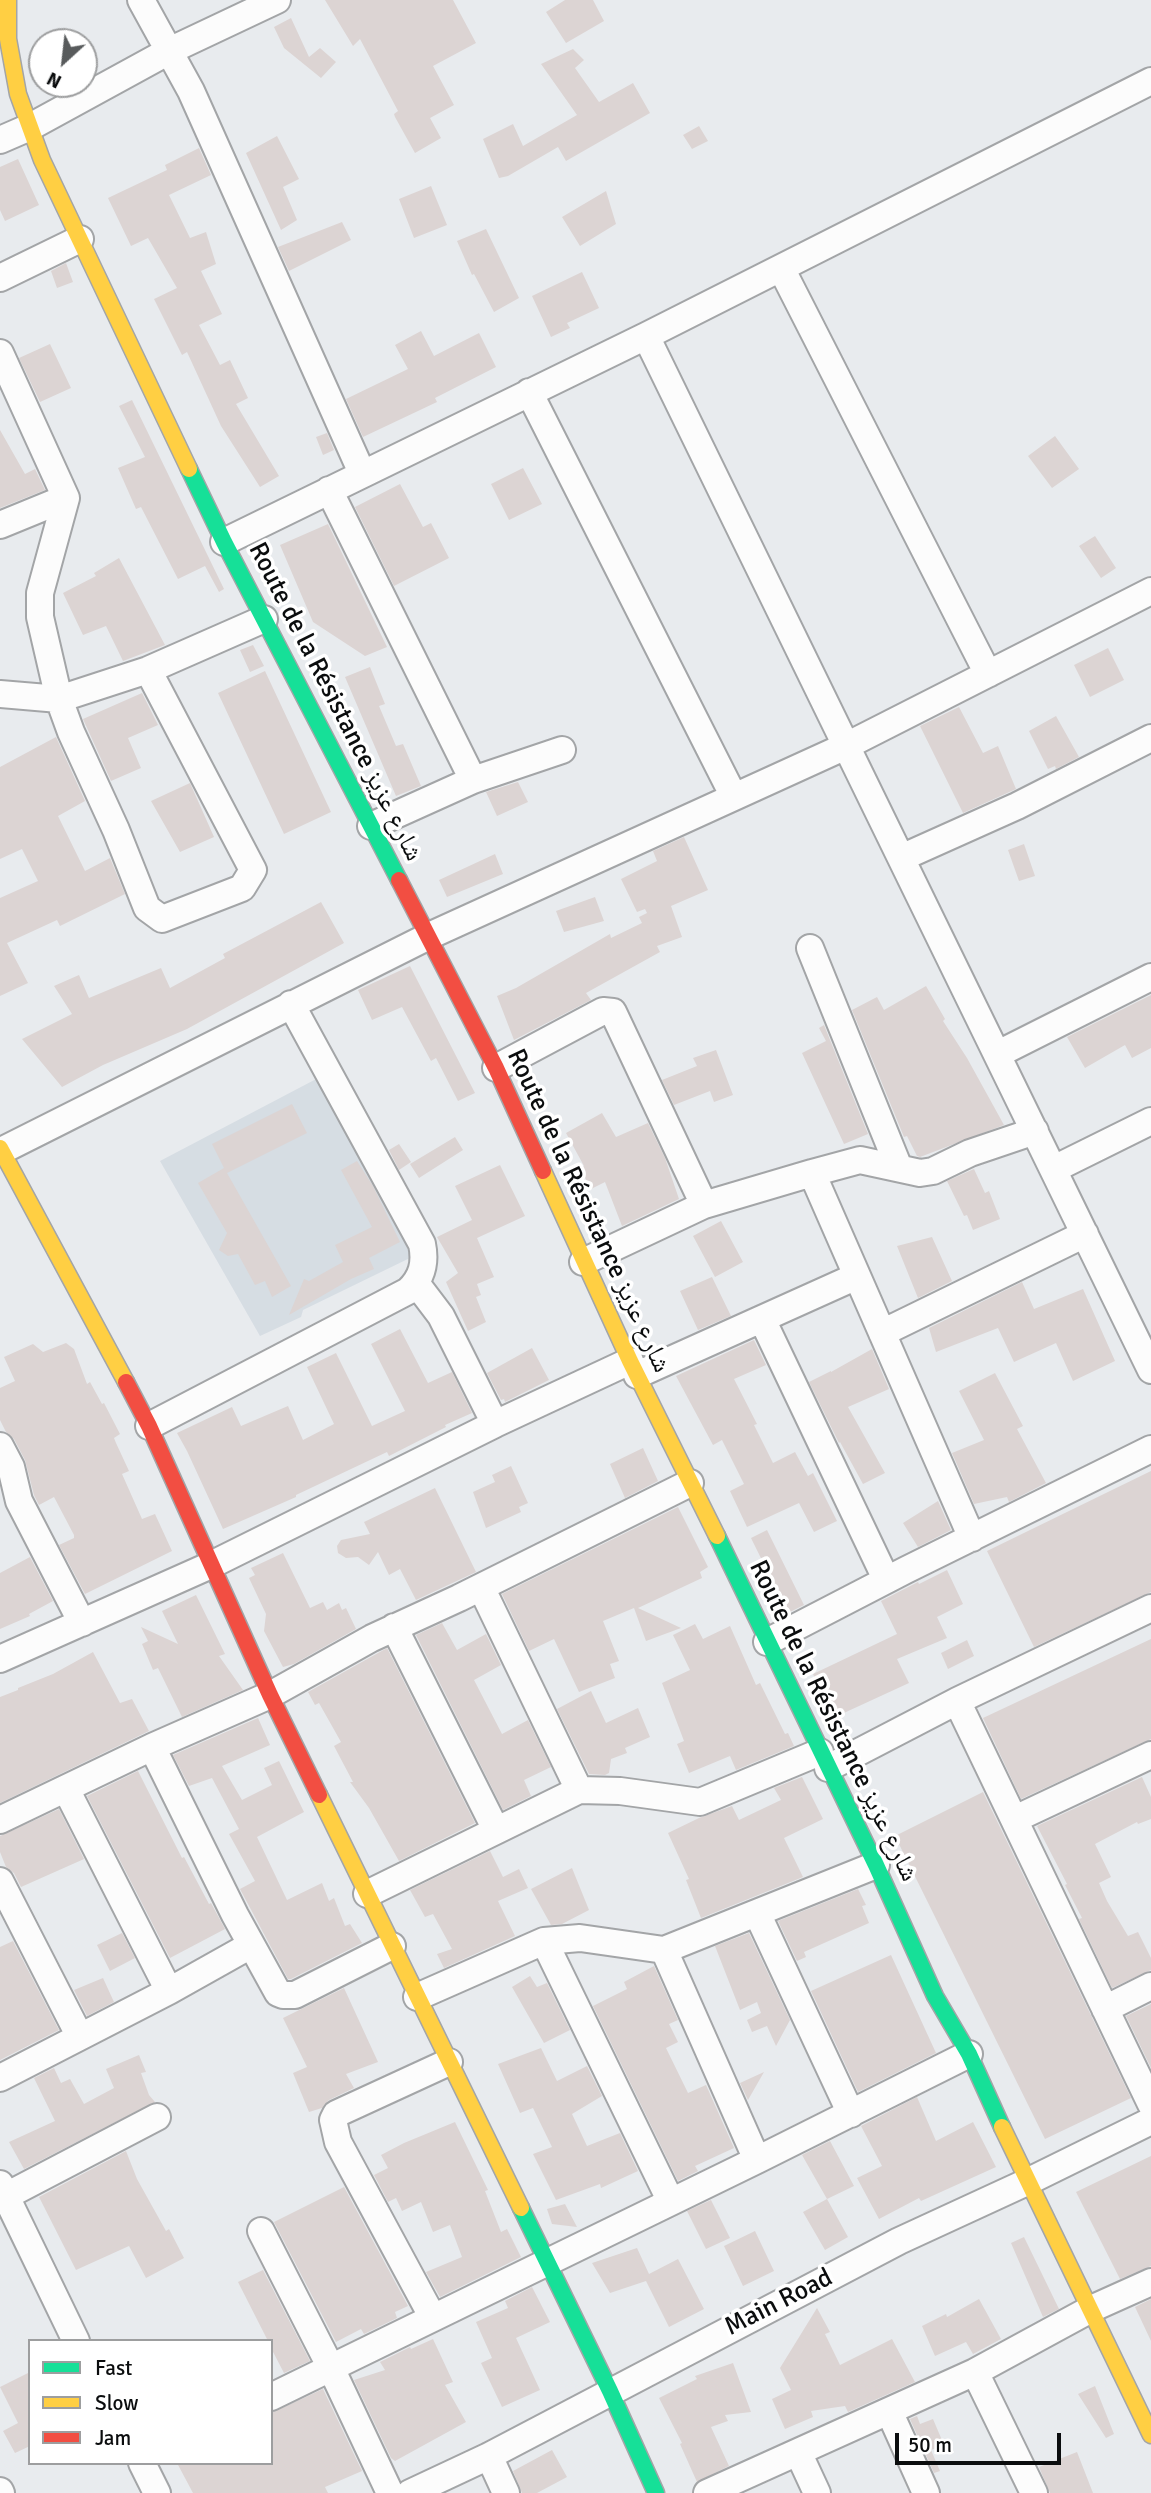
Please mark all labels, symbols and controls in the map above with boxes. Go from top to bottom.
north arrow [28,28,98,98]
text: N [43,66,66,94]
street label: Route de la Résistance شارع عزيز [241,538,429,866]
street label: Route de la Résistance شارع عزيز [499,1044,677,1378]
street label: Route de la Résistance شارع عزيز [742,1555,924,1887]
street label: Main Road [720,2263,838,2343]
legend [28,2339,273,2465]
text: Fast [95,2355,132,2381]
text: Slow [95,2390,139,2416]
scale bar [899,2420,1065,2464]
text: Jam [95,2425,131,2451]
text: 50 m [908,2432,952,2458]

